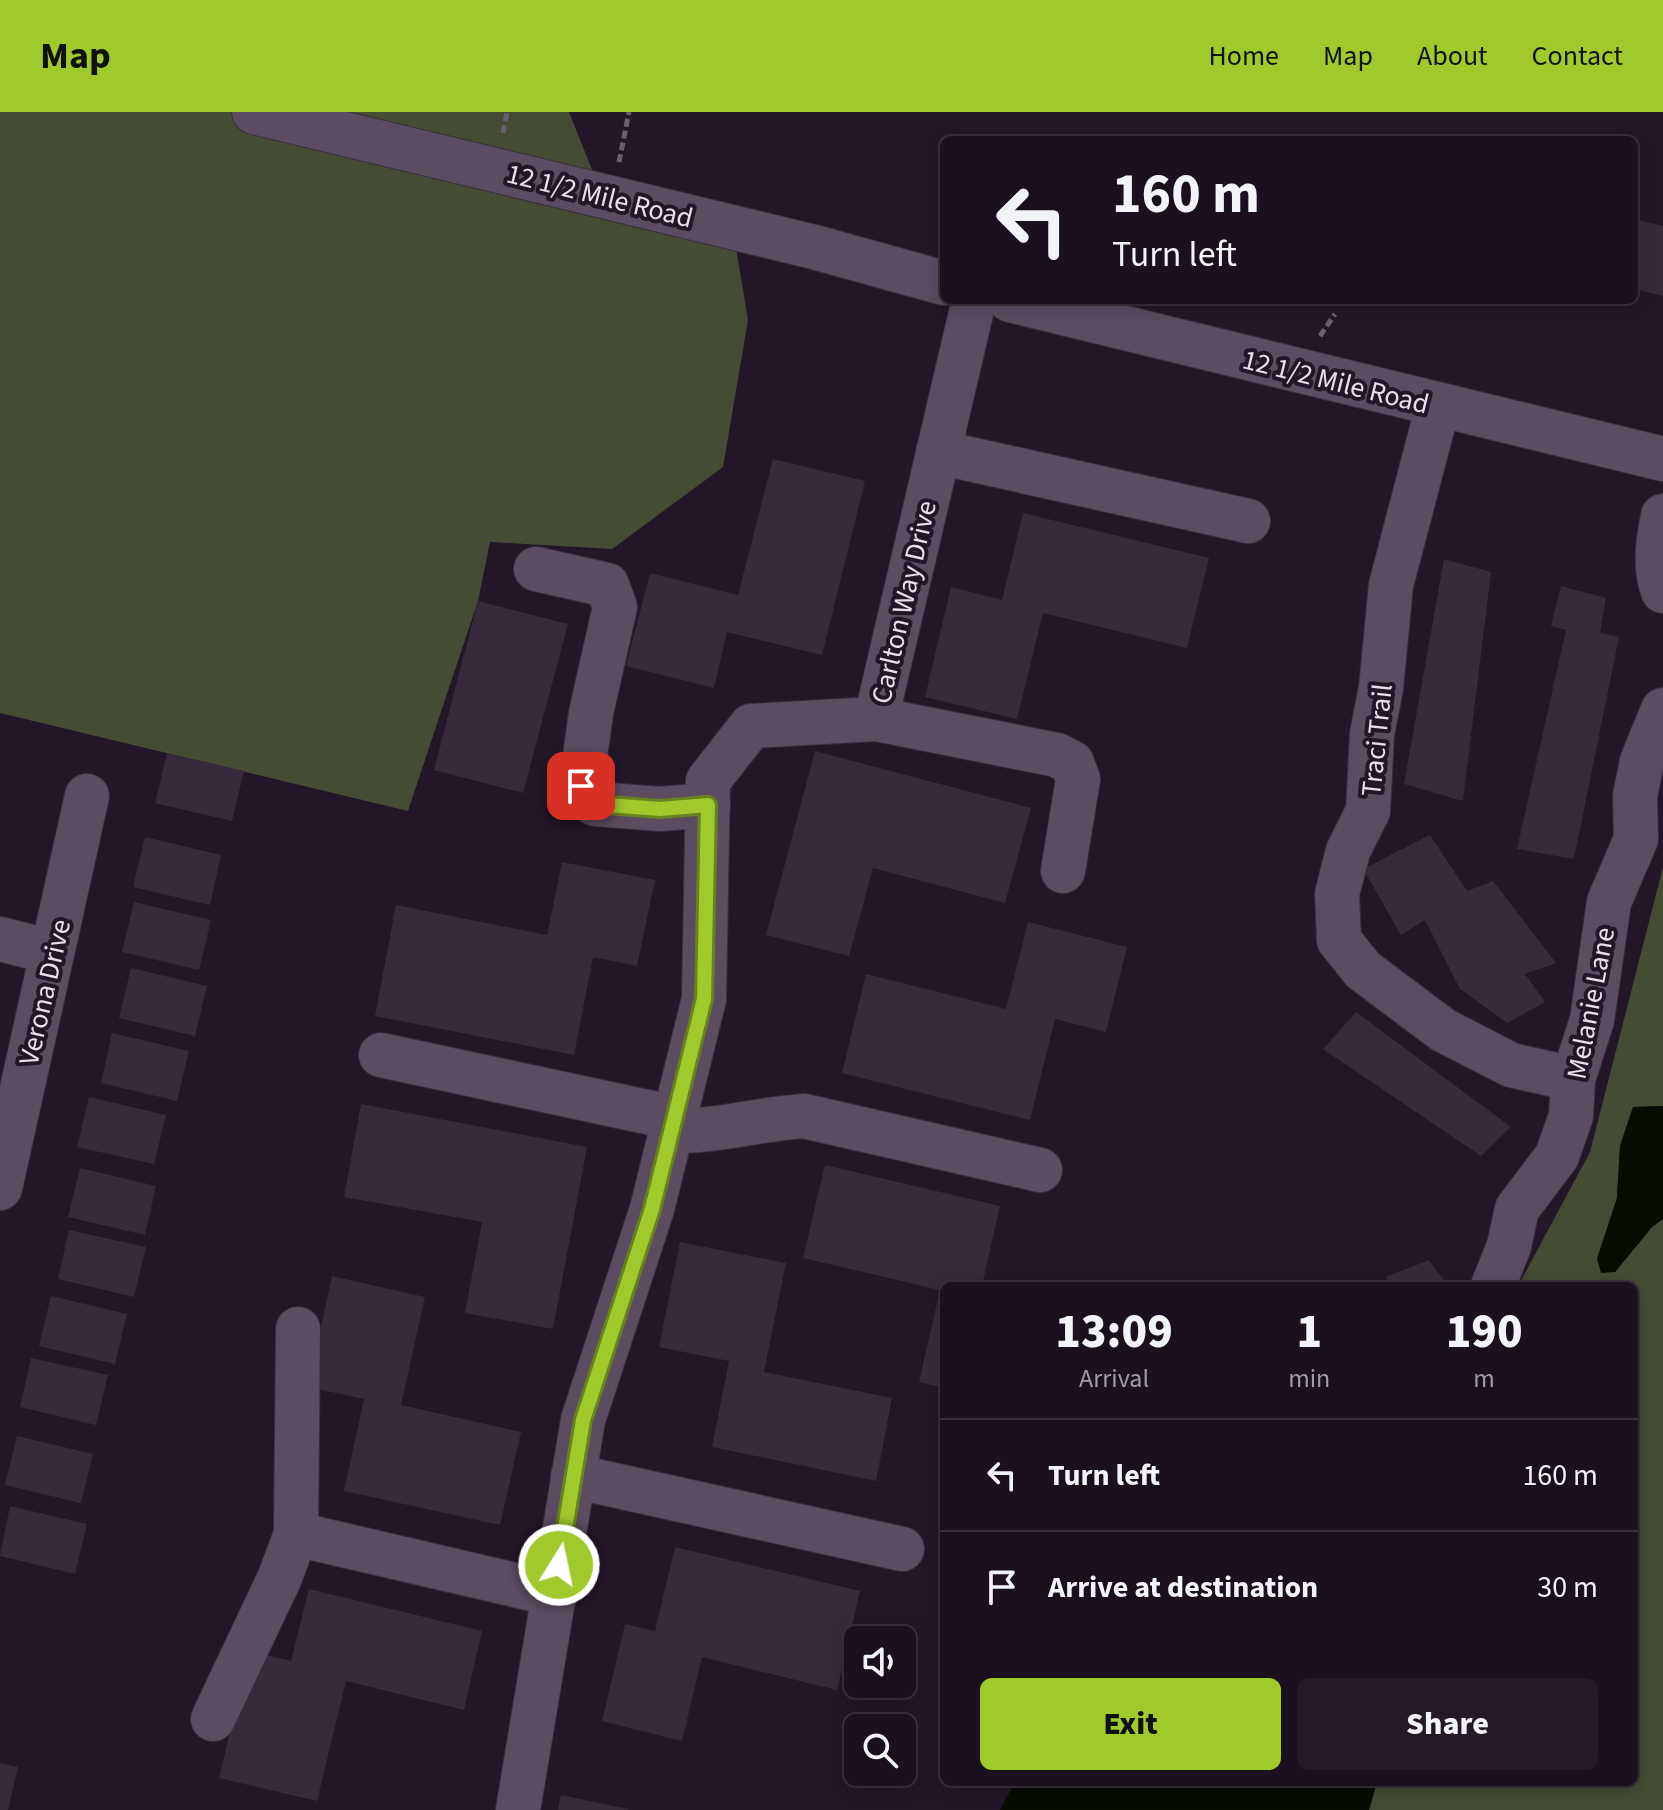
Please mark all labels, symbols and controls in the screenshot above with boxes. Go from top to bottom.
text: Map [40,29,111,83]
text: Home [1208,36,1279,76]
text: Map [1323,36,1373,76]
text: About [1417,36,1488,76]
text: Contact [1532,36,1623,76]
street label: 12 1/2 Mile Road [502,154,697,238]
text: 160 m [1112,155,1260,234]
icon: left [980,168,1084,272]
text: Turn left [1112,229,1237,280]
street label: 12 1/2 Mile Road [1238,340,1433,424]
street label: Carlton Way Drive [861,497,947,708]
street label: Traci Trail [1351,682,1403,798]
pin [547,752,615,820]
icon: arrive [559,764,603,808]
street label: Verona Drive [9,916,81,1069]
street label: Melanie Lane [1557,924,1625,1083]
text: 13:09 [1055,1298,1173,1366]
text: 1 [1296,1298,1322,1366]
text: 190 [1446,1298,1523,1366]
text: Arrival [1079,1360,1149,1397]
text: min [1288,1360,1330,1397]
text: m [1473,1360,1495,1397]
icon: left [980,1453,1024,1497]
text: Turn left [1048,1454,1160,1497]
text: 160 m [1522,1454,1598,1497]
position arrow [517,1523,601,1607]
icon: arrive [980,1565,1024,1609]
text: Arrive at destination [1048,1566,1318,1609]
text: 30 m [1537,1566,1598,1609]
map controls [844,1626,916,1786]
button: sound [844,1626,916,1698]
button: Exit [980,1678,1281,1770]
button: Share [1297,1678,1598,1770]
button: search [844,1714,916,1786]

